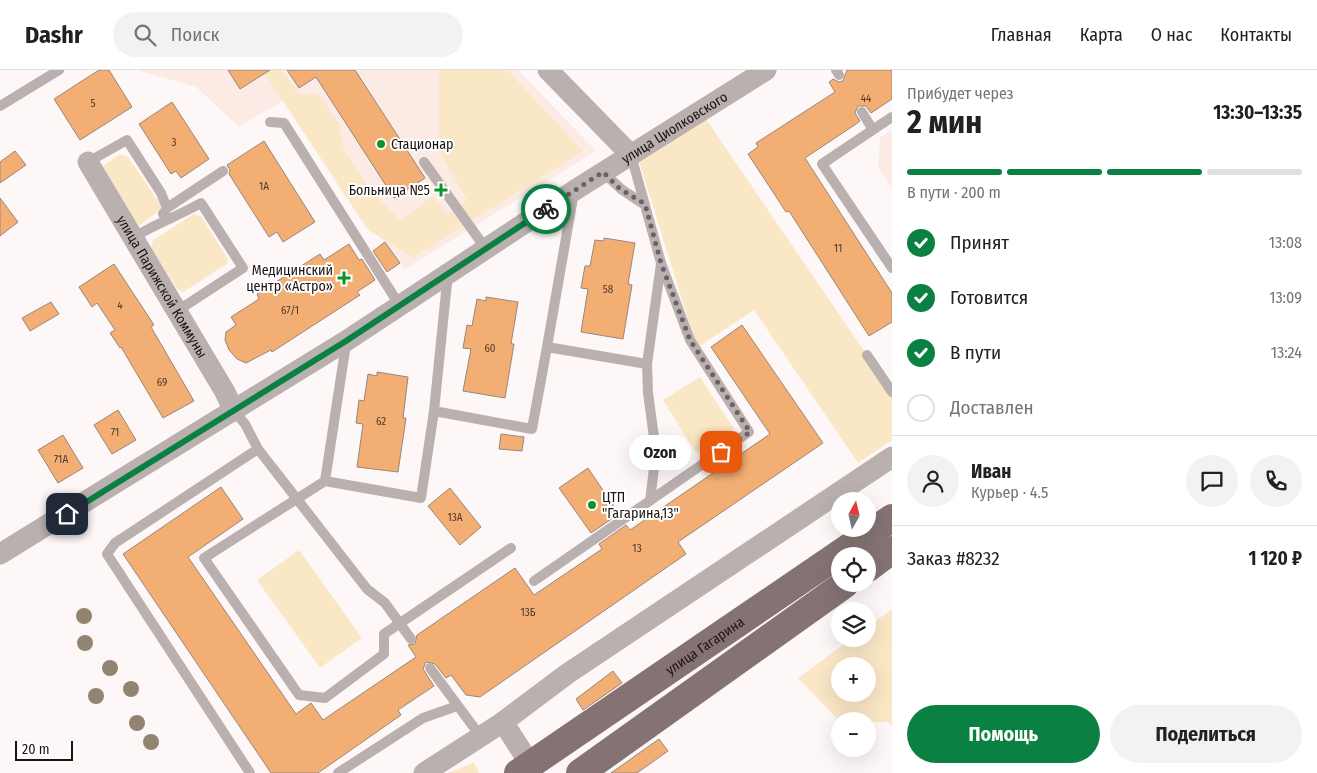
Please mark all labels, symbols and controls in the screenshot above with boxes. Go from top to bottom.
search box [113,12,463,57]
text: Dashr [25,21,83,49]
icon: search [131,21,159,49]
text: Поиск [171,23,219,46]
text: Главная [991,24,1052,46]
text: Карта [1080,24,1123,46]
text: О нас [1151,24,1192,46]
text: Контакты [1220,24,1292,46]
text: Прибудет через [907,84,1014,103]
street label: улица Циолковского [619,88,731,168]
house number: 44 [861,92,872,105]
house number: 5 [90,97,96,110]
text: 13:30–13:35 [1213,101,1302,124]
text: 2 мин [907,103,982,141]
house number: 3 [172,136,177,149]
place label: Стационар [391,136,454,153]
marker: Стационар [375,138,387,150]
house number: 1А [259,180,269,193]
place label: Больница №5 [349,182,430,199]
marker: Больница №5 [434,183,448,197]
text: В пути · 200 m [907,183,1001,202]
courier [521,184,571,234]
icon: bike [532,195,560,223]
street label: улица Парижской Коммуны [113,213,211,361]
icon: check [907,229,935,257]
text: Принят [950,231,1009,254]
text: 13:08 [1269,233,1302,252]
house number: 11 [834,242,842,255]
place label: Медицинский центр «Астро» [246,262,333,295]
marker: Медицинский центр «Астро» [337,271,351,285]
house number: 58 [603,283,614,296]
icon: check [907,284,935,312]
text: Готовится [950,286,1028,309]
text: 13:09 [1269,288,1302,307]
house number: 4 [117,299,123,312]
house number: 67/1 [281,304,299,317]
icon: check [907,339,935,367]
text: В пути [950,341,1001,364]
house number: 60 [484,342,496,355]
text: 13:24 [1271,343,1302,362]
house number: 69 [157,376,167,389]
text: Доставлен [950,396,1034,419]
house number: 62 [376,415,386,428]
house number: 71 [111,426,119,439]
pin [700,431,742,473]
callout: Ozon [628,434,691,470]
icon: bag [707,438,735,466]
text: Ozon [643,443,677,462]
house number: 71А [54,453,68,466]
button: person [907,455,959,507]
button: chat [1186,455,1238,507]
button: phone [1250,455,1302,507]
text: Иван [971,460,1011,483]
text: Курьер · 4.5 [971,483,1048,502]
place label: ЦТП "Гагарина,13" [602,489,679,522]
north arrow [831,492,876,538]
map controls [831,492,876,757]
pin [46,493,88,535]
marker: ЦТП "Гагарина,13" [586,499,598,511]
icon: home [53,500,81,528]
house number: 13А [447,511,463,524]
house number: 13 [632,542,642,555]
button: locate [831,547,876,592]
text: Заказ #8232 [907,547,1000,570]
text: 1 120 ₽ [1249,547,1302,570]
button: layers [831,602,876,647]
house number: 13Б [520,606,536,619]
street label: улица Гагарина [662,613,748,679]
button: + [831,657,876,702]
button: Помощь [907,705,1100,763]
button: Поделиться [1110,705,1302,763]
button: − [831,712,876,757]
scale bar [15,738,72,761]
text: 20 m [22,741,50,758]

